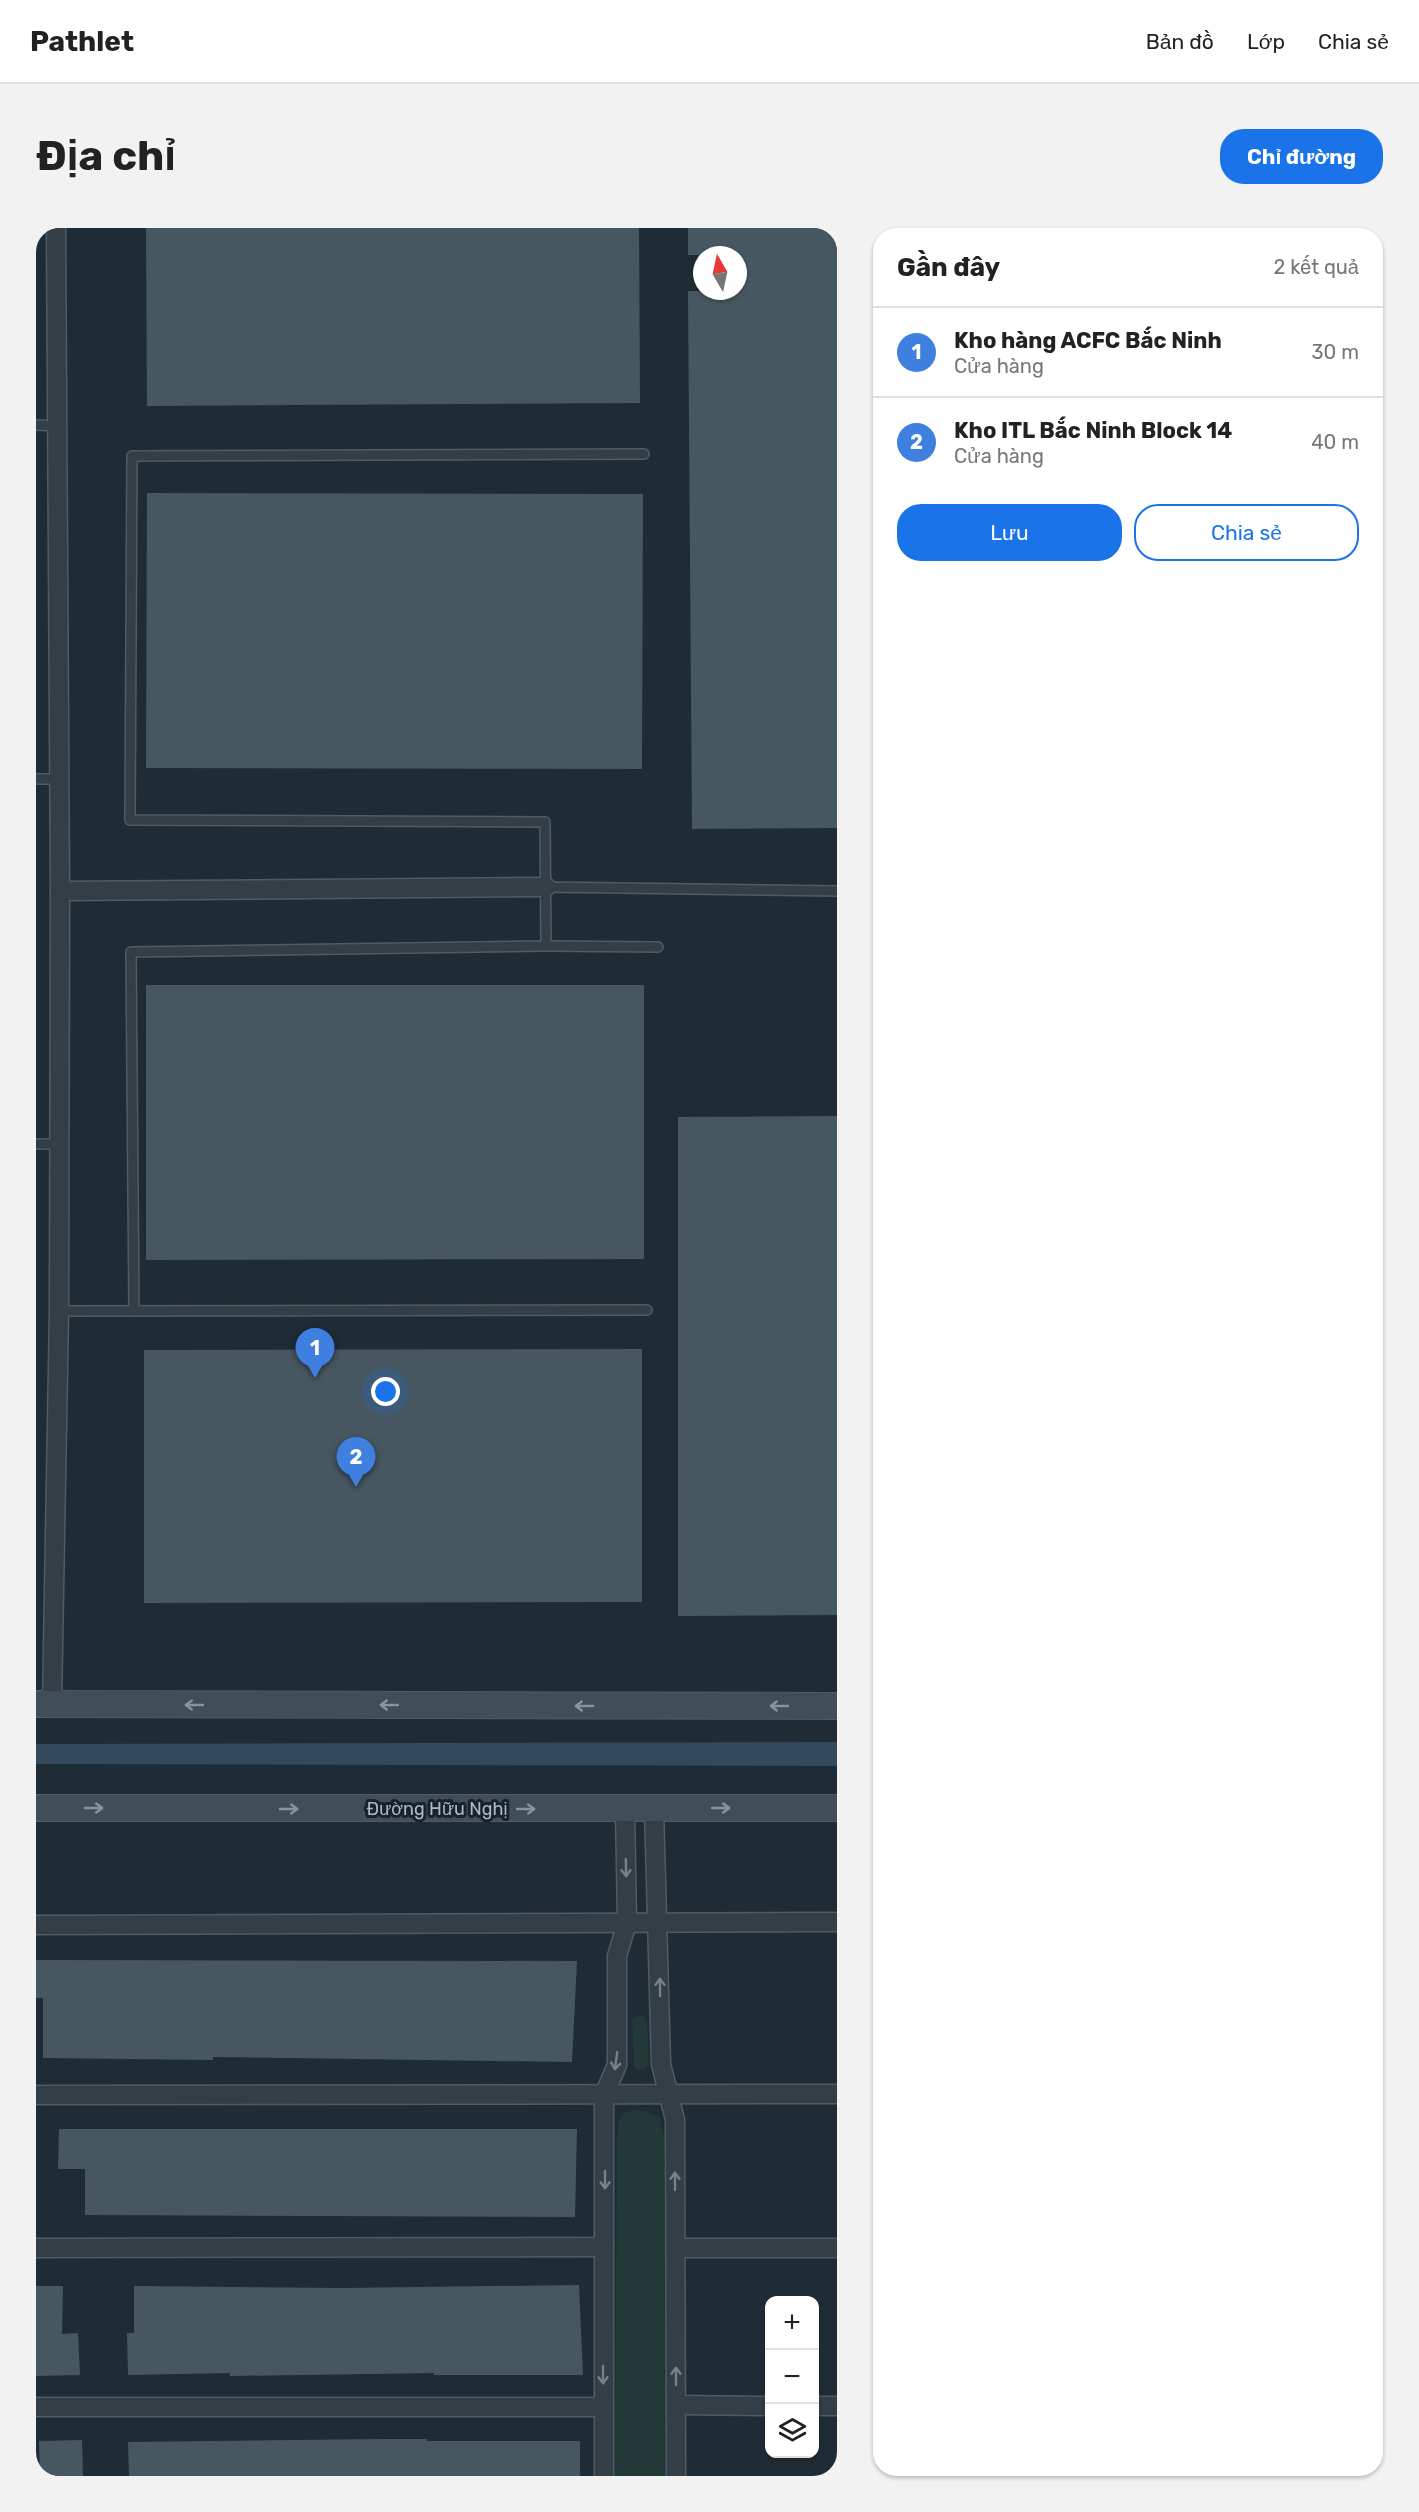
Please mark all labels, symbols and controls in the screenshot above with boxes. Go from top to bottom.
text: Pathlet [30,25,134,58]
text: Bản đồ [1146,29,1214,54]
text: Lớp [1247,29,1285,54]
text: Chia sẻ [1318,29,1389,54]
button: Chỉ đường [1220,129,1383,184]
text: Địa chỉ [36,131,176,181]
north arrow [693,246,747,300]
text: Gần đây [897,252,1000,283]
text: 2 kết quả [1274,255,1359,279]
text: Kho hàng ACFC Bắc Ninh [954,327,1222,354]
text: 1 [912,340,921,364]
text: 30 m [1312,340,1359,364]
text: Cửa hàng [954,354,1044,378]
text: Kho ITL Bắc Ninh Block 14 [954,417,1232,444]
text: 2 [910,430,923,454]
text: 40 m [1311,430,1359,454]
text: Cửa hàng [954,444,1044,468]
button: Lưu [897,504,1122,561]
button: Chia sẻ [1134,504,1359,561]
pin: 1 [296,1328,334,1378]
your location [371,1377,400,1406]
pin: 2 [336,1438,376,1487]
one-way arrow [184,1699,204,1711]
one-way arrow [379,1699,399,1711]
one-way arrow [574,1700,594,1711]
one-way arrow [769,1700,789,1712]
street label: Đường Hữu Nghị [367,1798,507,1820]
one-way arrow [84,1802,104,1814]
one-way arrow [279,1803,299,1815]
one-way arrow [516,1803,536,1815]
one-way arrow [711,1803,731,1814]
one-way arrow [620,1857,632,1877]
one-way arrow [654,1978,665,1998]
one-way arrow [610,2051,621,2070]
one-way arrow [599,2169,611,2189]
one-way arrow [669,2171,681,2191]
map controls [765,2296,819,2458]
button: + [765,2296,819,2350]
button: − [765,2350,819,2404]
one-way arrow [597,2364,609,2384]
one-way arrow [670,2366,682,2386]
button: layers [765,2404,819,2458]

